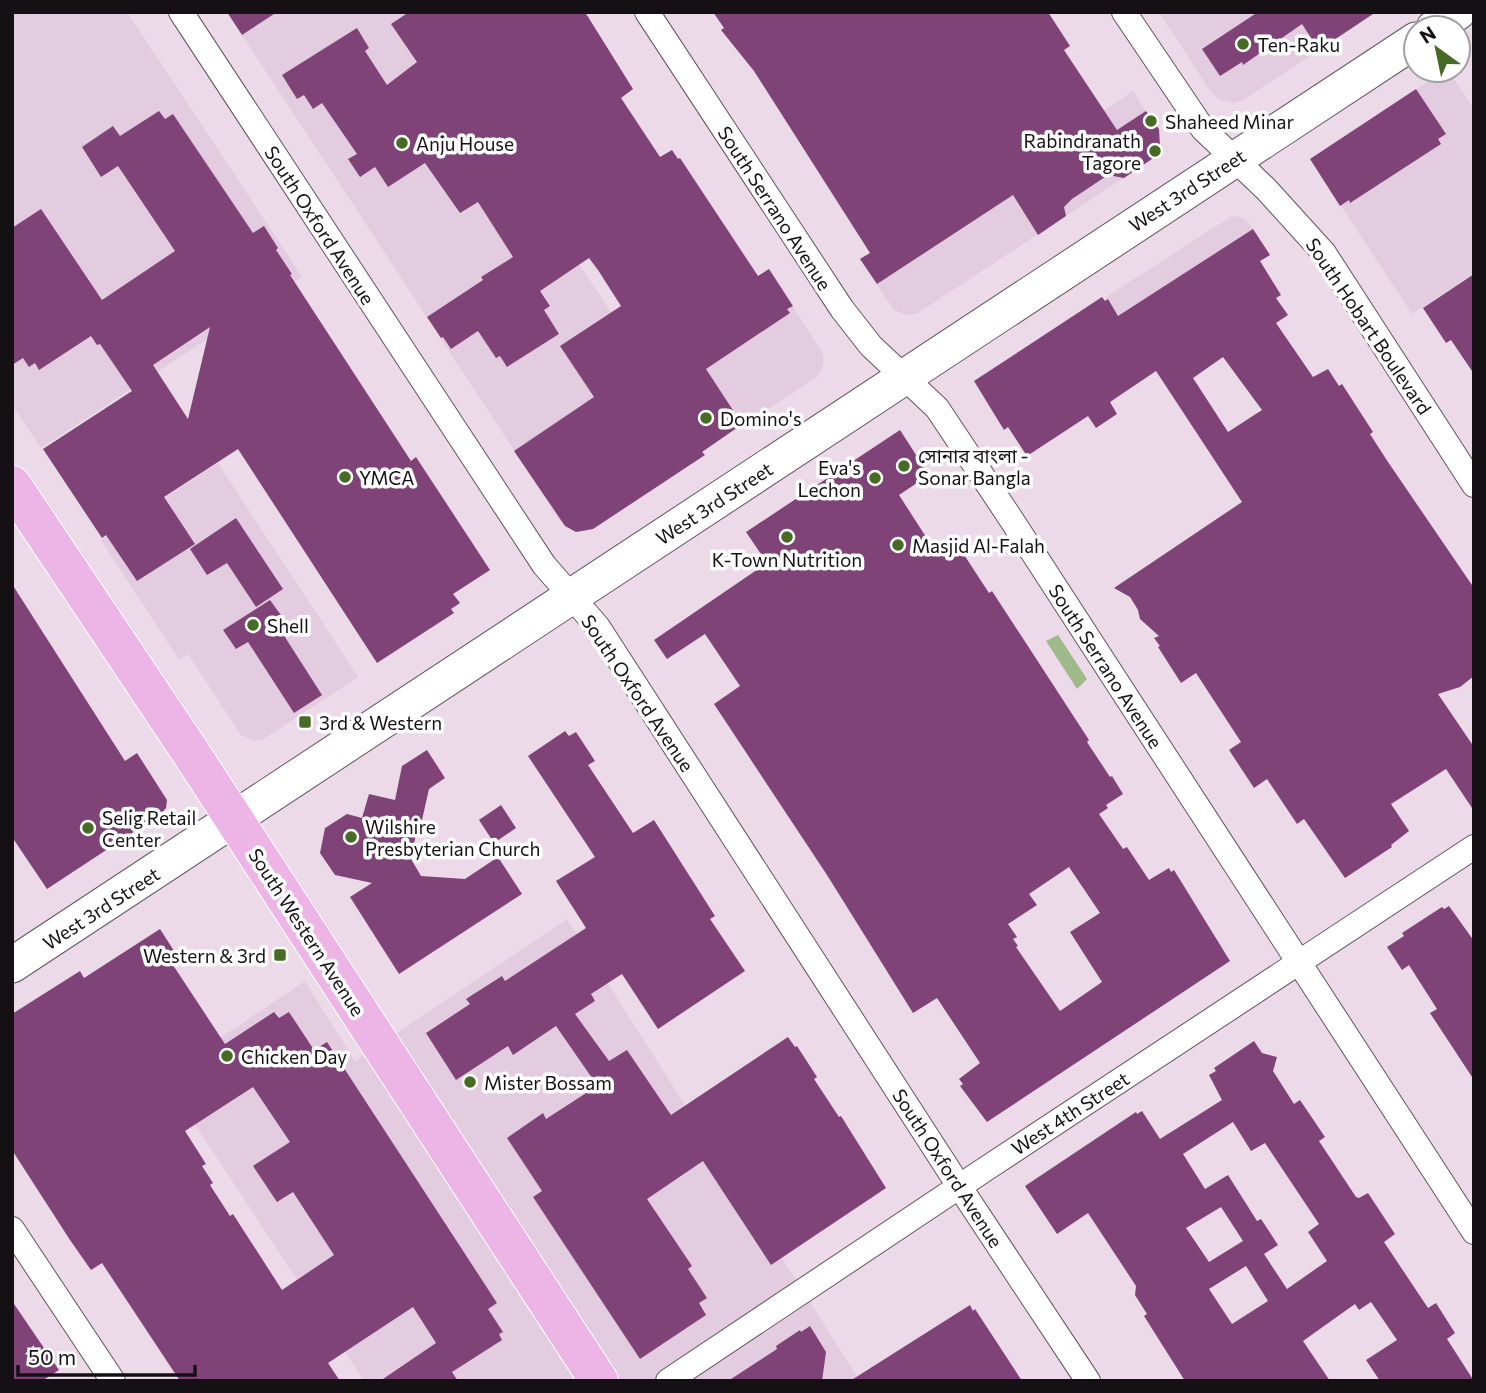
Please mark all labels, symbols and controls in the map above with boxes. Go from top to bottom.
north arrow [1402,14,1472,84]
text: N [1415,21,1440,48]
place label: Ten-Raku [1257,33,1340,56]
marker: Ten-Raku [1235,36,1251,52]
place label: Shaheed Minar [1165,110,1294,133]
marker: Shaheed Minar [1143,113,1159,129]
street label: South Serrano Avenue [713,122,837,294]
place label: Rabindranath Tagore [1024,129,1141,174]
place label: Anju House [416,132,514,155]
marker: Anju House [394,135,410,151]
street label: South Oxford Avenue [260,141,380,309]
marker: Rabindranath Tagore [1147,143,1163,159]
street label: West 3rd Street [1124,144,1250,236]
street label: South Hobart Boulevard [1301,233,1437,419]
place label: Domino's [720,407,802,430]
marker: Domino's [698,410,714,426]
place label: সোনার বাংলা - Sonar Bangla [918,444,1031,489]
place label: Eva's Lechon [798,456,861,501]
street label: West 3rd Street [651,457,777,549]
marker: সোনার বাংলা - Sonar Bangla [896,458,912,474]
place label: YMCA [359,466,414,489]
marker: YMCA [337,469,353,485]
marker: Eva's Lechon [867,470,883,486]
marker: K-Town Nutrition [779,529,795,545]
place label: Masjid Al-Falah [912,534,1045,557]
marker: Masjid Al-Falah [890,537,906,553]
place label: K-Town Nutrition [712,548,862,571]
street label: South Serrano Avenue [1044,580,1168,752]
street label: South Oxford Avenue [577,610,699,776]
place label: Shell [267,614,309,637]
marker: Shell [245,617,261,633]
place label: 3rd & Western [319,711,442,734]
marker: 3rd & Western [297,714,313,730]
place label: Selig Retail Center [102,806,196,851]
place label: Wilshire Presbyterian Church [365,815,540,860]
marker: Selig Retail Center [80,820,96,836]
marker: Wilshire Presbyterian Church [343,829,359,845]
street label: South Western Avenue [244,844,370,1020]
street label: West 3rd Street [38,862,164,954]
place label: Western & 3rd [143,944,266,967]
marker: Western & 3rd [272,947,288,963]
place label: Chicken Day [241,1045,347,1068]
marker: Chicken Day [219,1048,235,1064]
street label: West 4th Street [1007,1066,1133,1160]
place label: Mister Bossam [484,1071,612,1094]
marker: Mister Bossam [462,1074,478,1090]
street label: South Oxford Avenue [888,1084,1008,1252]
scale bar [18,1334,194,1378]
text: 50 m [28,1344,76,1369]

